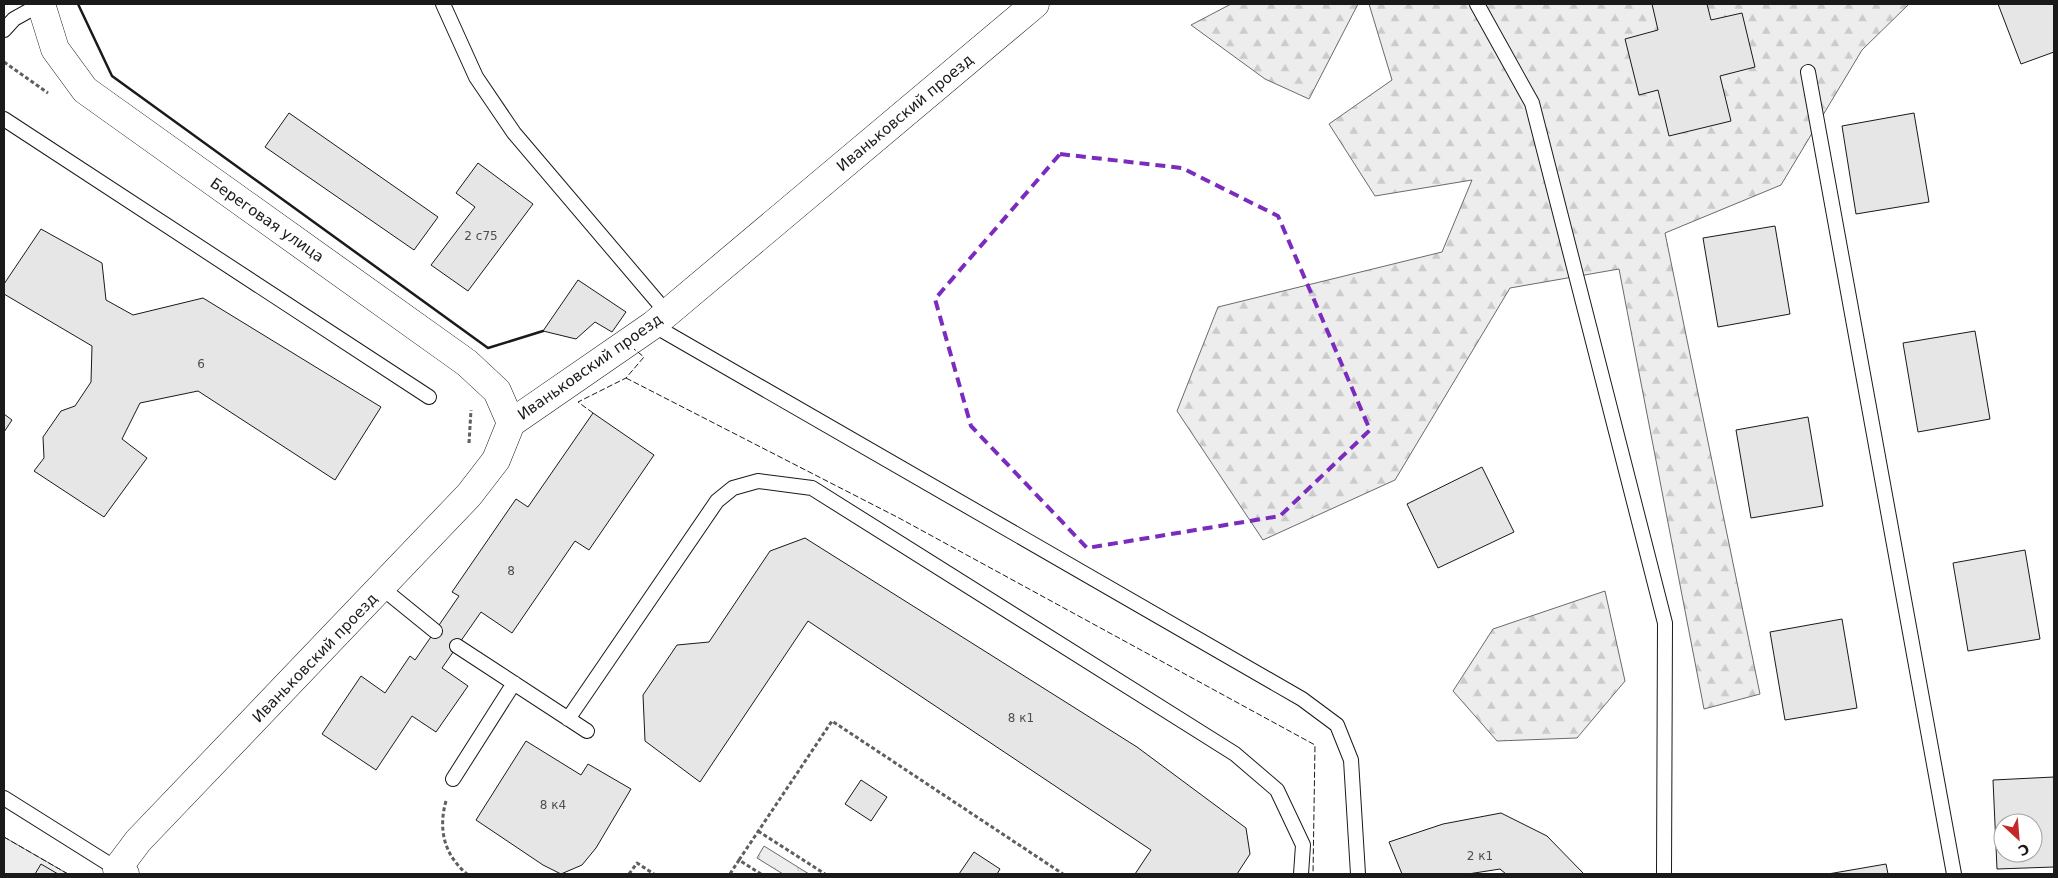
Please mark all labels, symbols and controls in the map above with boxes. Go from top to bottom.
street label: Иваньковский проезд [833,51,977,175]
street label: Береговая улица [207,174,327,266]
house number: 2 с75 [464,229,498,243]
street label: Иваньковский проезд [514,310,666,424]
house number: 6 [197,357,205,371]
house number: 8 [507,564,515,578]
street label: Иваньковский проезд [249,590,381,726]
house number: 8 к1 [1008,711,1034,725]
house number: 8 к4 [540,798,566,812]
north arrow [1993,813,2043,863]
text: С [2016,840,2032,859]
house number: 2 к1 [1467,849,1493,863]

